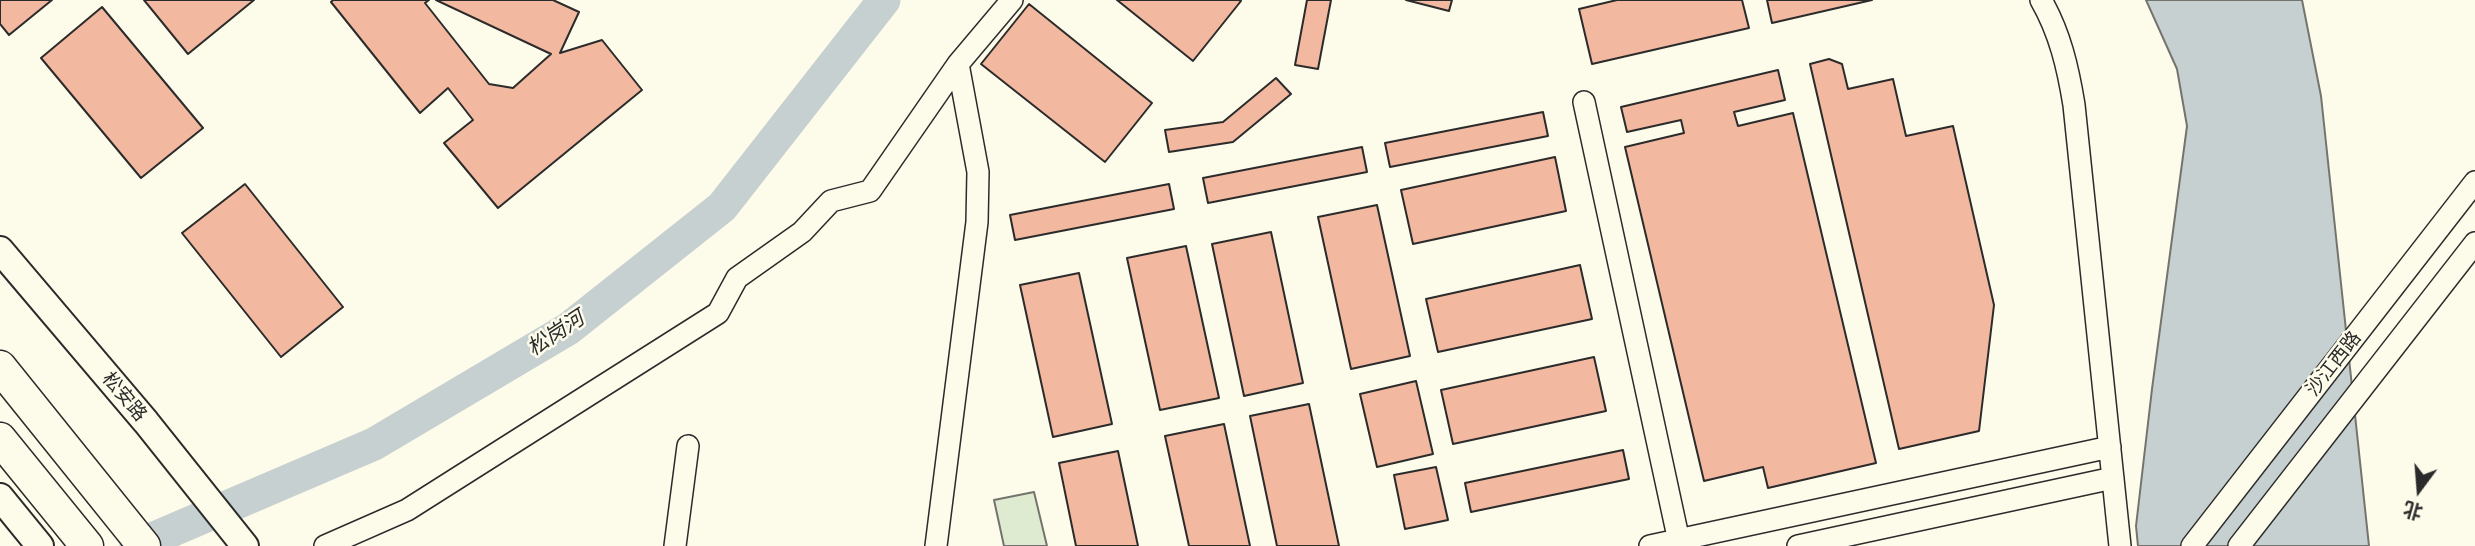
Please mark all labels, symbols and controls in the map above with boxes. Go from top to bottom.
water label: 松岗河 [523,306,589,362]
street label: 沙江西路 [2302,327,2366,401]
street label: 松安路 [97,368,151,426]
north arrow [2384,455,2454,525]
text: 北 [2401,497,2425,524]

